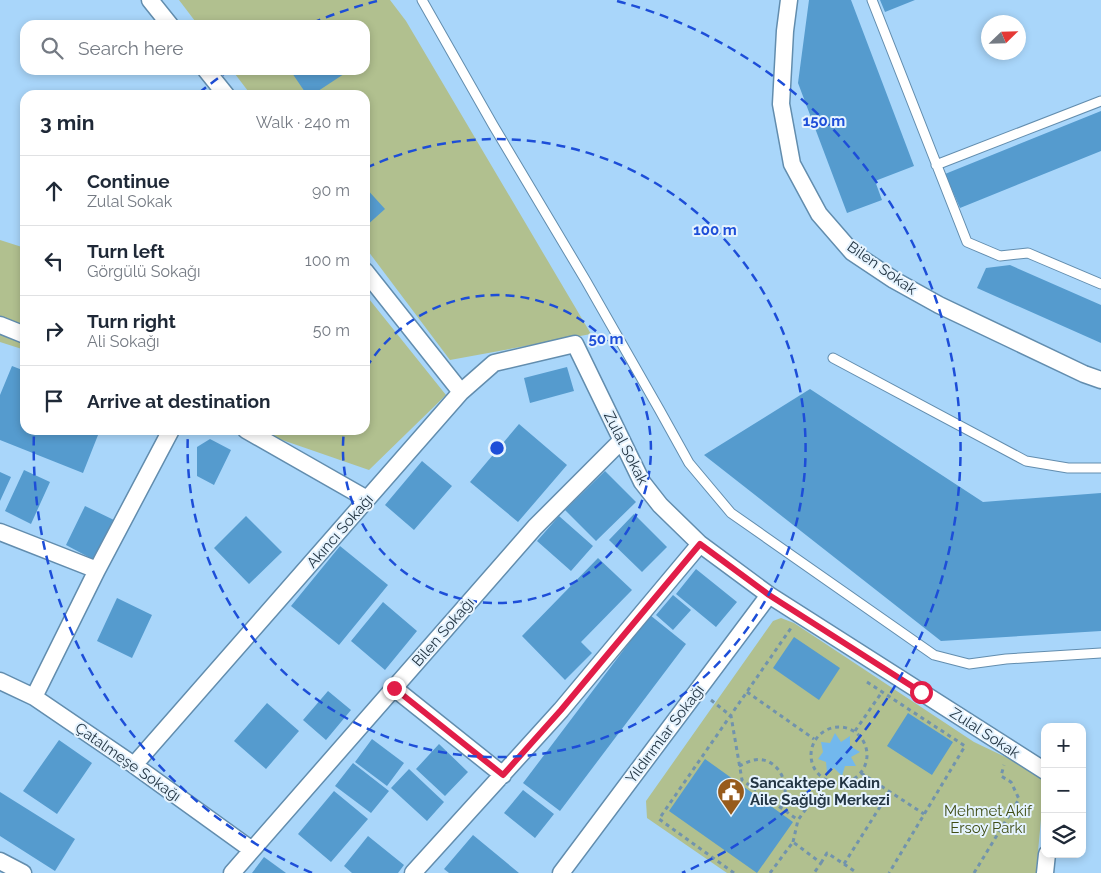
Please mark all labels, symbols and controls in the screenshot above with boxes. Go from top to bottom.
north arrow [981,15,1026,60]
search box [20,20,370,75]
icon: search [38,34,66,62]
text: Search here [78,37,184,59]
text: 3 min [40,110,94,135]
text: 150 m [803,112,845,130]
text: Walk · 240 m [256,113,350,132]
text: Continue [87,170,170,192]
icon: ahead [40,177,68,205]
text: 90 m [312,181,350,200]
text: Zulal Sokak [87,192,172,211]
text: 100 m [693,221,737,239]
street label: Bilen Sokak [844,237,920,299]
text: Turn left [87,240,164,262]
icon: left [40,247,68,275]
text: 100 m [305,251,350,270]
text: Görgülü Sokağı [87,262,200,281]
text: Turn right [87,310,176,332]
icon: right [40,317,68,345]
text: 50 m [313,321,350,340]
text: 50 m [588,330,624,348]
text: Ali Sokağı [87,332,160,351]
icon: arrive [40,387,68,415]
text: Arrive at destination [87,390,271,412]
street label: Zulal Sokak [600,408,652,488]
centre of rings [488,439,506,457]
street label: Akıncı Sokağı [303,490,377,572]
street label: Bilen Sokağı [408,594,478,670]
route end [383,677,406,700]
street label: Yıldırımlar Sokağı [622,681,708,787]
route start [910,681,933,704]
street label: Zulal Sokak [947,704,1023,762]
street label: Çatalmeşe Sokağı [72,719,184,805]
map controls [1041,723,1086,858]
button: + [1041,723,1086,768]
button: − [1041,768,1086,813]
place label: Sancaktepe Kadın Aile Sağlığı Merkezi [750,774,890,809]
public building icon: Sancaktepe Kadın Aile Sağlığı Merkezi [716,777,746,816]
park label: Mehmet Akif Ersoy Parkı [944,802,1033,837]
button: layers [1041,813,1086,858]

